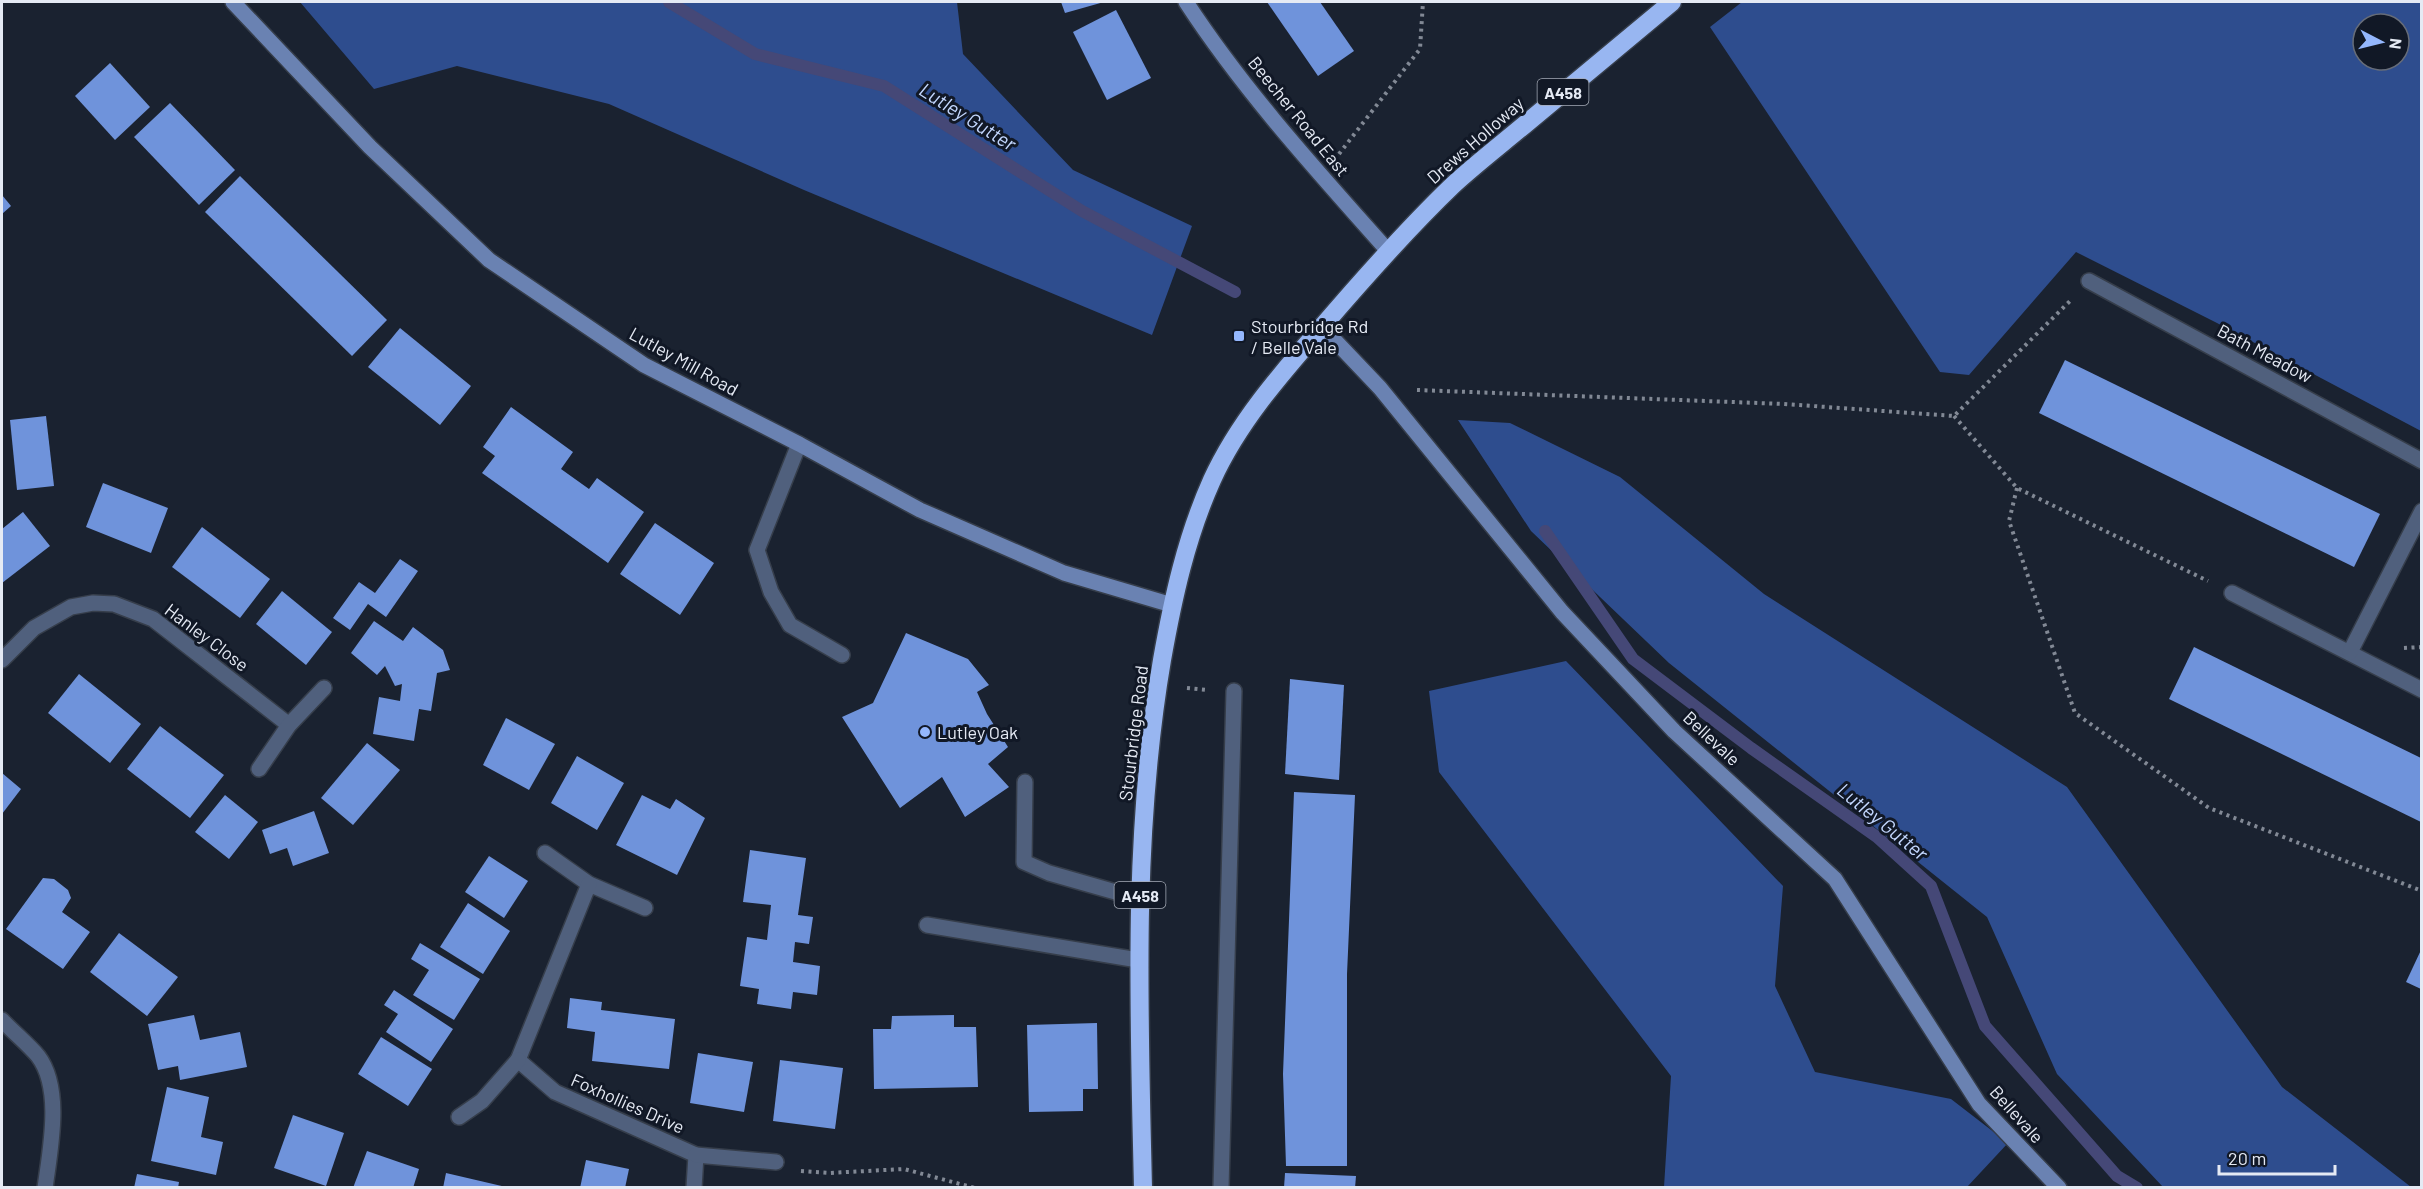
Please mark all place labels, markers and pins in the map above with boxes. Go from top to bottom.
place label: Stourbridge Rd / Belle Vale [1251,315,1368,358]
marker: Stourbridge Rd / Belle Vale [1232,329,1246,343]
place label: Lutley Oak [937,721,1018,743]
marker: Lutley Oak [918,725,932,739]

